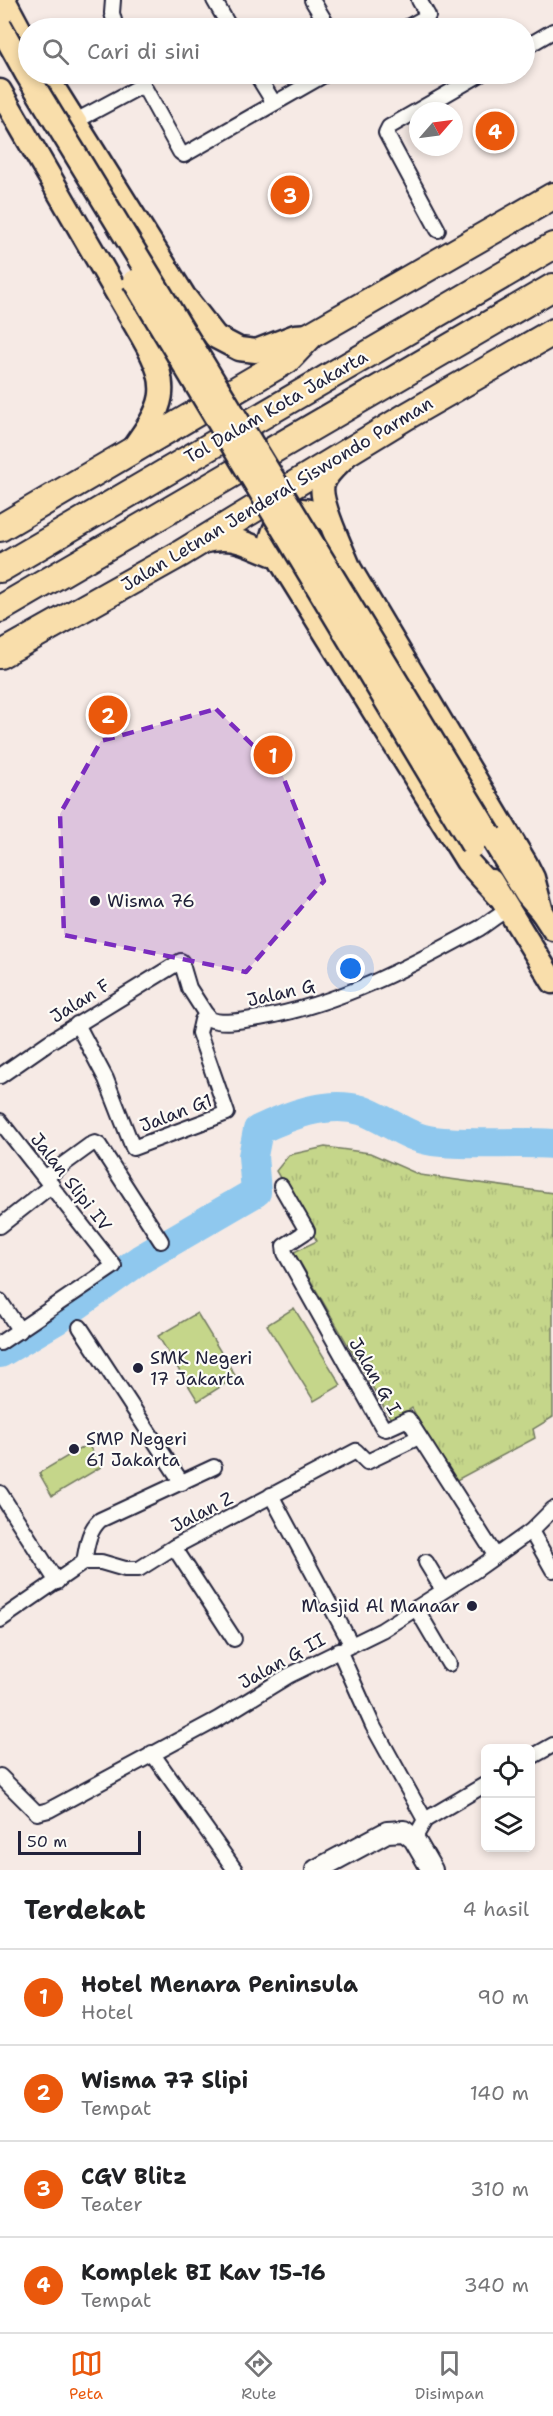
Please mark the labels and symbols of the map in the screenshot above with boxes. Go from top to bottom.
north arrow [409,102,463,156]
pin: 4 [476,108,514,154]
pin: 3 [270,172,310,218]
street label: Tol Dalam Kota Jakarta [180,345,372,469]
street label: Jalan Letnan Jenderal Siswondo Parman [117,391,437,597]
pin: 2 [88,692,128,738]
pin: 1 [254,732,292,777]
place label: Wisma 76 [107,889,195,913]
marker: Wisma 76 [88,894,102,908]
your location [336,954,365,983]
street label: Jalan F [46,973,114,1029]
street label: Jalan G [245,973,318,1012]
street label: Jalan G1 [136,1088,216,1138]
street label: Jalan Slipi IV [25,1128,117,1236]
street label: Jalan G I [343,1333,407,1419]
place label: SMK Negeri 17 Jakarta [150,1346,252,1391]
marker: SMK Negeri 17 Jakarta [131,1361,145,1375]
place label: SMP Negeri 61 Jakarta [86,1427,187,1472]
marker: SMP Negeri 61 Jakarta [67,1442,81,1456]
street label: Jalan Z [167,1486,237,1538]
place label: Masjid Al Manaar [301,1594,460,1618]
marker: Masjid Al Manaar [465,1599,479,1613]
street label: Jalan G II [235,1627,330,1695]
scale bar [18,1828,141,1856]

